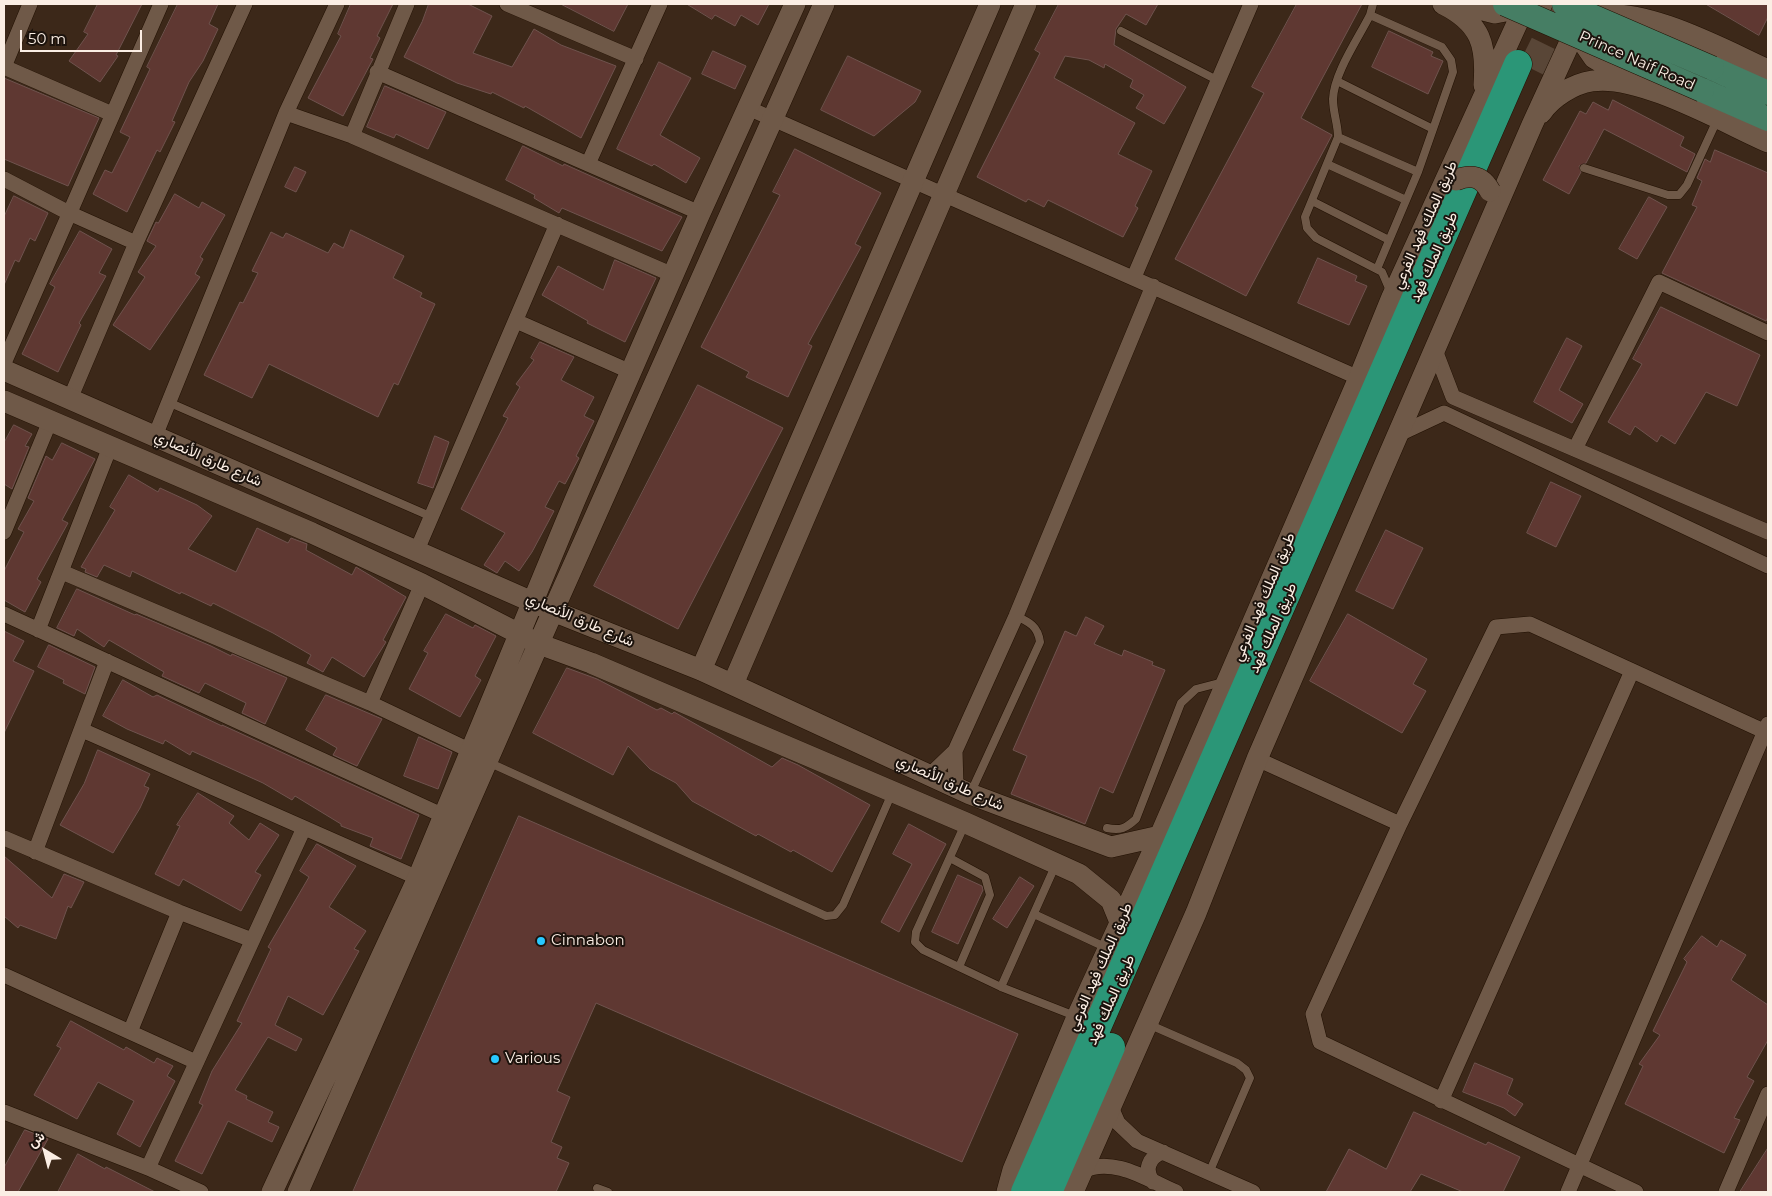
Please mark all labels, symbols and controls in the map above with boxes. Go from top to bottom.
scale bar [22,20,145,52]
street label: Prince Naif Road [1576,27,1698,95]
text: 50 m [28,29,66,48]
street label: طريق الملك فهد الفرعي [1389,158,1461,292]
street label: طريق الملك فهد [1406,209,1462,305]
street label: شارع طارق الأنصاري [152,427,264,491]
street label: طريق الملك فهد الفرعي [1229,530,1299,664]
street label: طريق الملك فهد [1245,580,1301,676]
street label: شارع طارق الأنصاري [523,589,637,651]
street label: شارع طارق الأنصاري [894,751,1006,815]
street label: طريق الملك فهد الفرعي [1064,900,1136,1034]
place label: Cinnabon [551,932,625,950]
marker: Cinnabon [535,935,547,947]
street label: طريق الملك فهد [1083,952,1139,1048]
place label: Various [505,1050,560,1068]
marker: Various [489,1053,501,1065]
north arrow [20,1126,70,1176]
text: ش [24,1127,48,1151]

